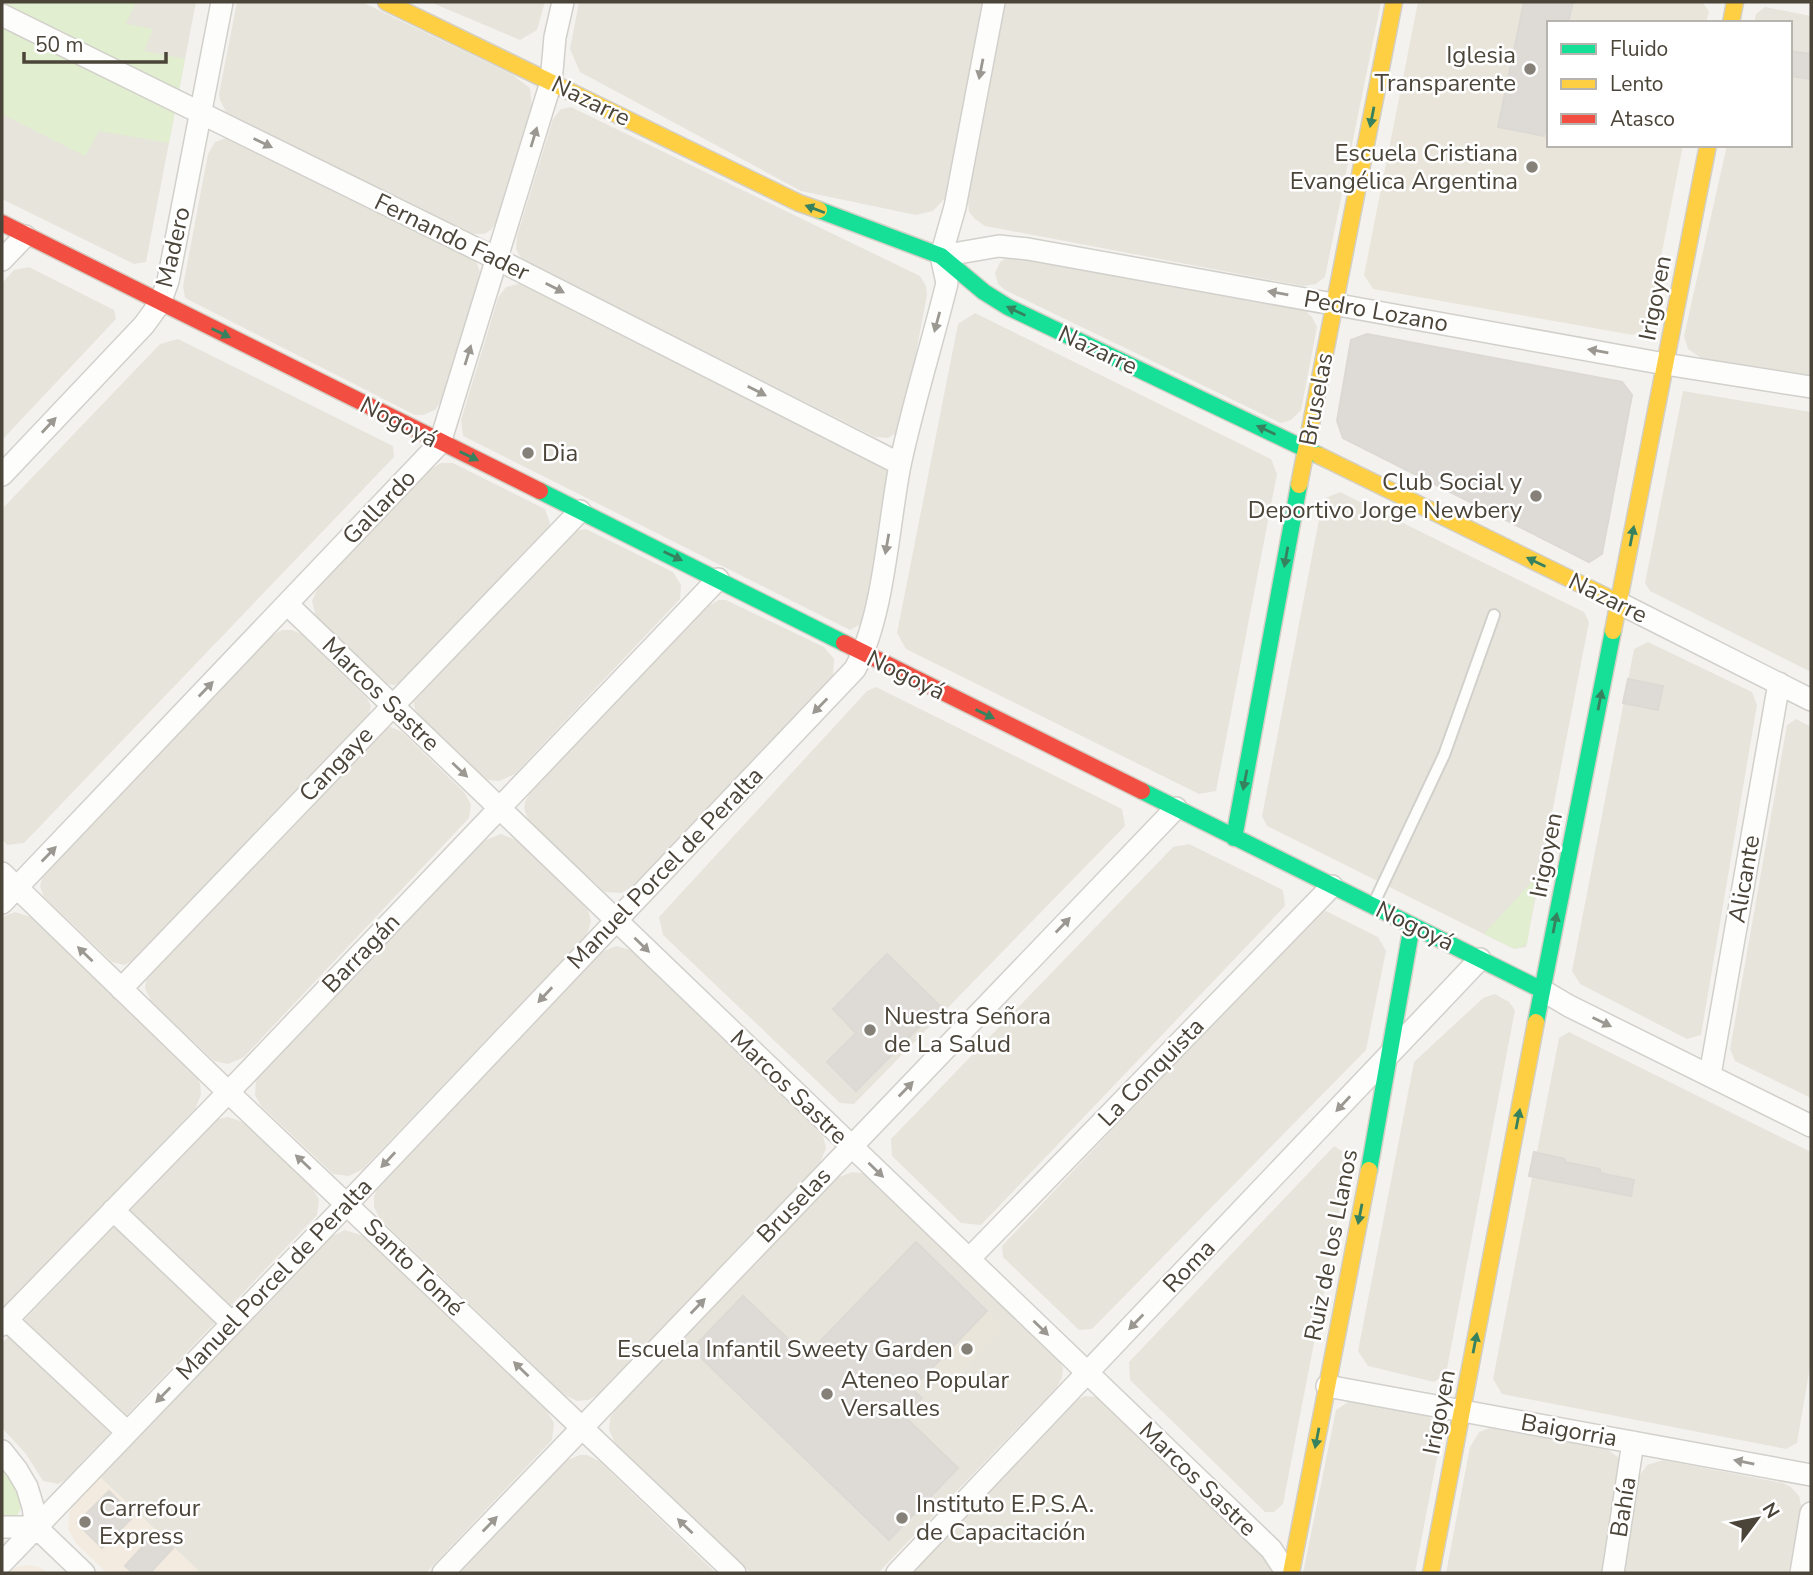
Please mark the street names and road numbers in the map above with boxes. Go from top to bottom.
street label: Nazarre [546,68,636,134]
street label: Fernando Fader [369,186,535,288]
street label: Madero [148,204,198,290]
street label: Irigoyen [1631,253,1679,343]
street label: Pedro Lozano [1301,283,1451,339]
street label: Nazarre [1053,318,1143,382]
street label: Bruselas [1291,350,1341,448]
street label: Nogoyá [355,389,443,455]
street label: Gallardo [335,462,423,552]
street label: Nazarre [1563,565,1653,631]
street label: Marcos Sastre [315,630,447,758]
street label: Nogoyá [862,642,950,708]
street label: Cangaye [292,719,380,809]
street label: Manuel Porcel de Peralta [560,760,770,976]
street label: Irigoyen [1522,810,1570,900]
street label: Alicante [1721,833,1767,925]
street label: Nogoyá [1371,893,1459,959]
street label: Barragán [315,906,407,1000]
street label: La Conquista [1091,1011,1211,1133]
street label: Marcos Sastre [723,1023,855,1151]
street label: Ruiz de los Llanos [1297,1146,1365,1344]
street label: Bruselas [750,1160,838,1250]
street label: Manuel Porcel de Peralta [169,1171,379,1387]
street label: Santo Tomé [357,1211,471,1323]
street label: Roma [1156,1232,1222,1300]
street label: Irigoyen [1415,1367,1463,1457]
street label: Baigorria [1518,1406,1620,1454]
street label: Marcos Sastre [1132,1415,1264,1543]
street label: Bahía [1602,1474,1644,1540]

